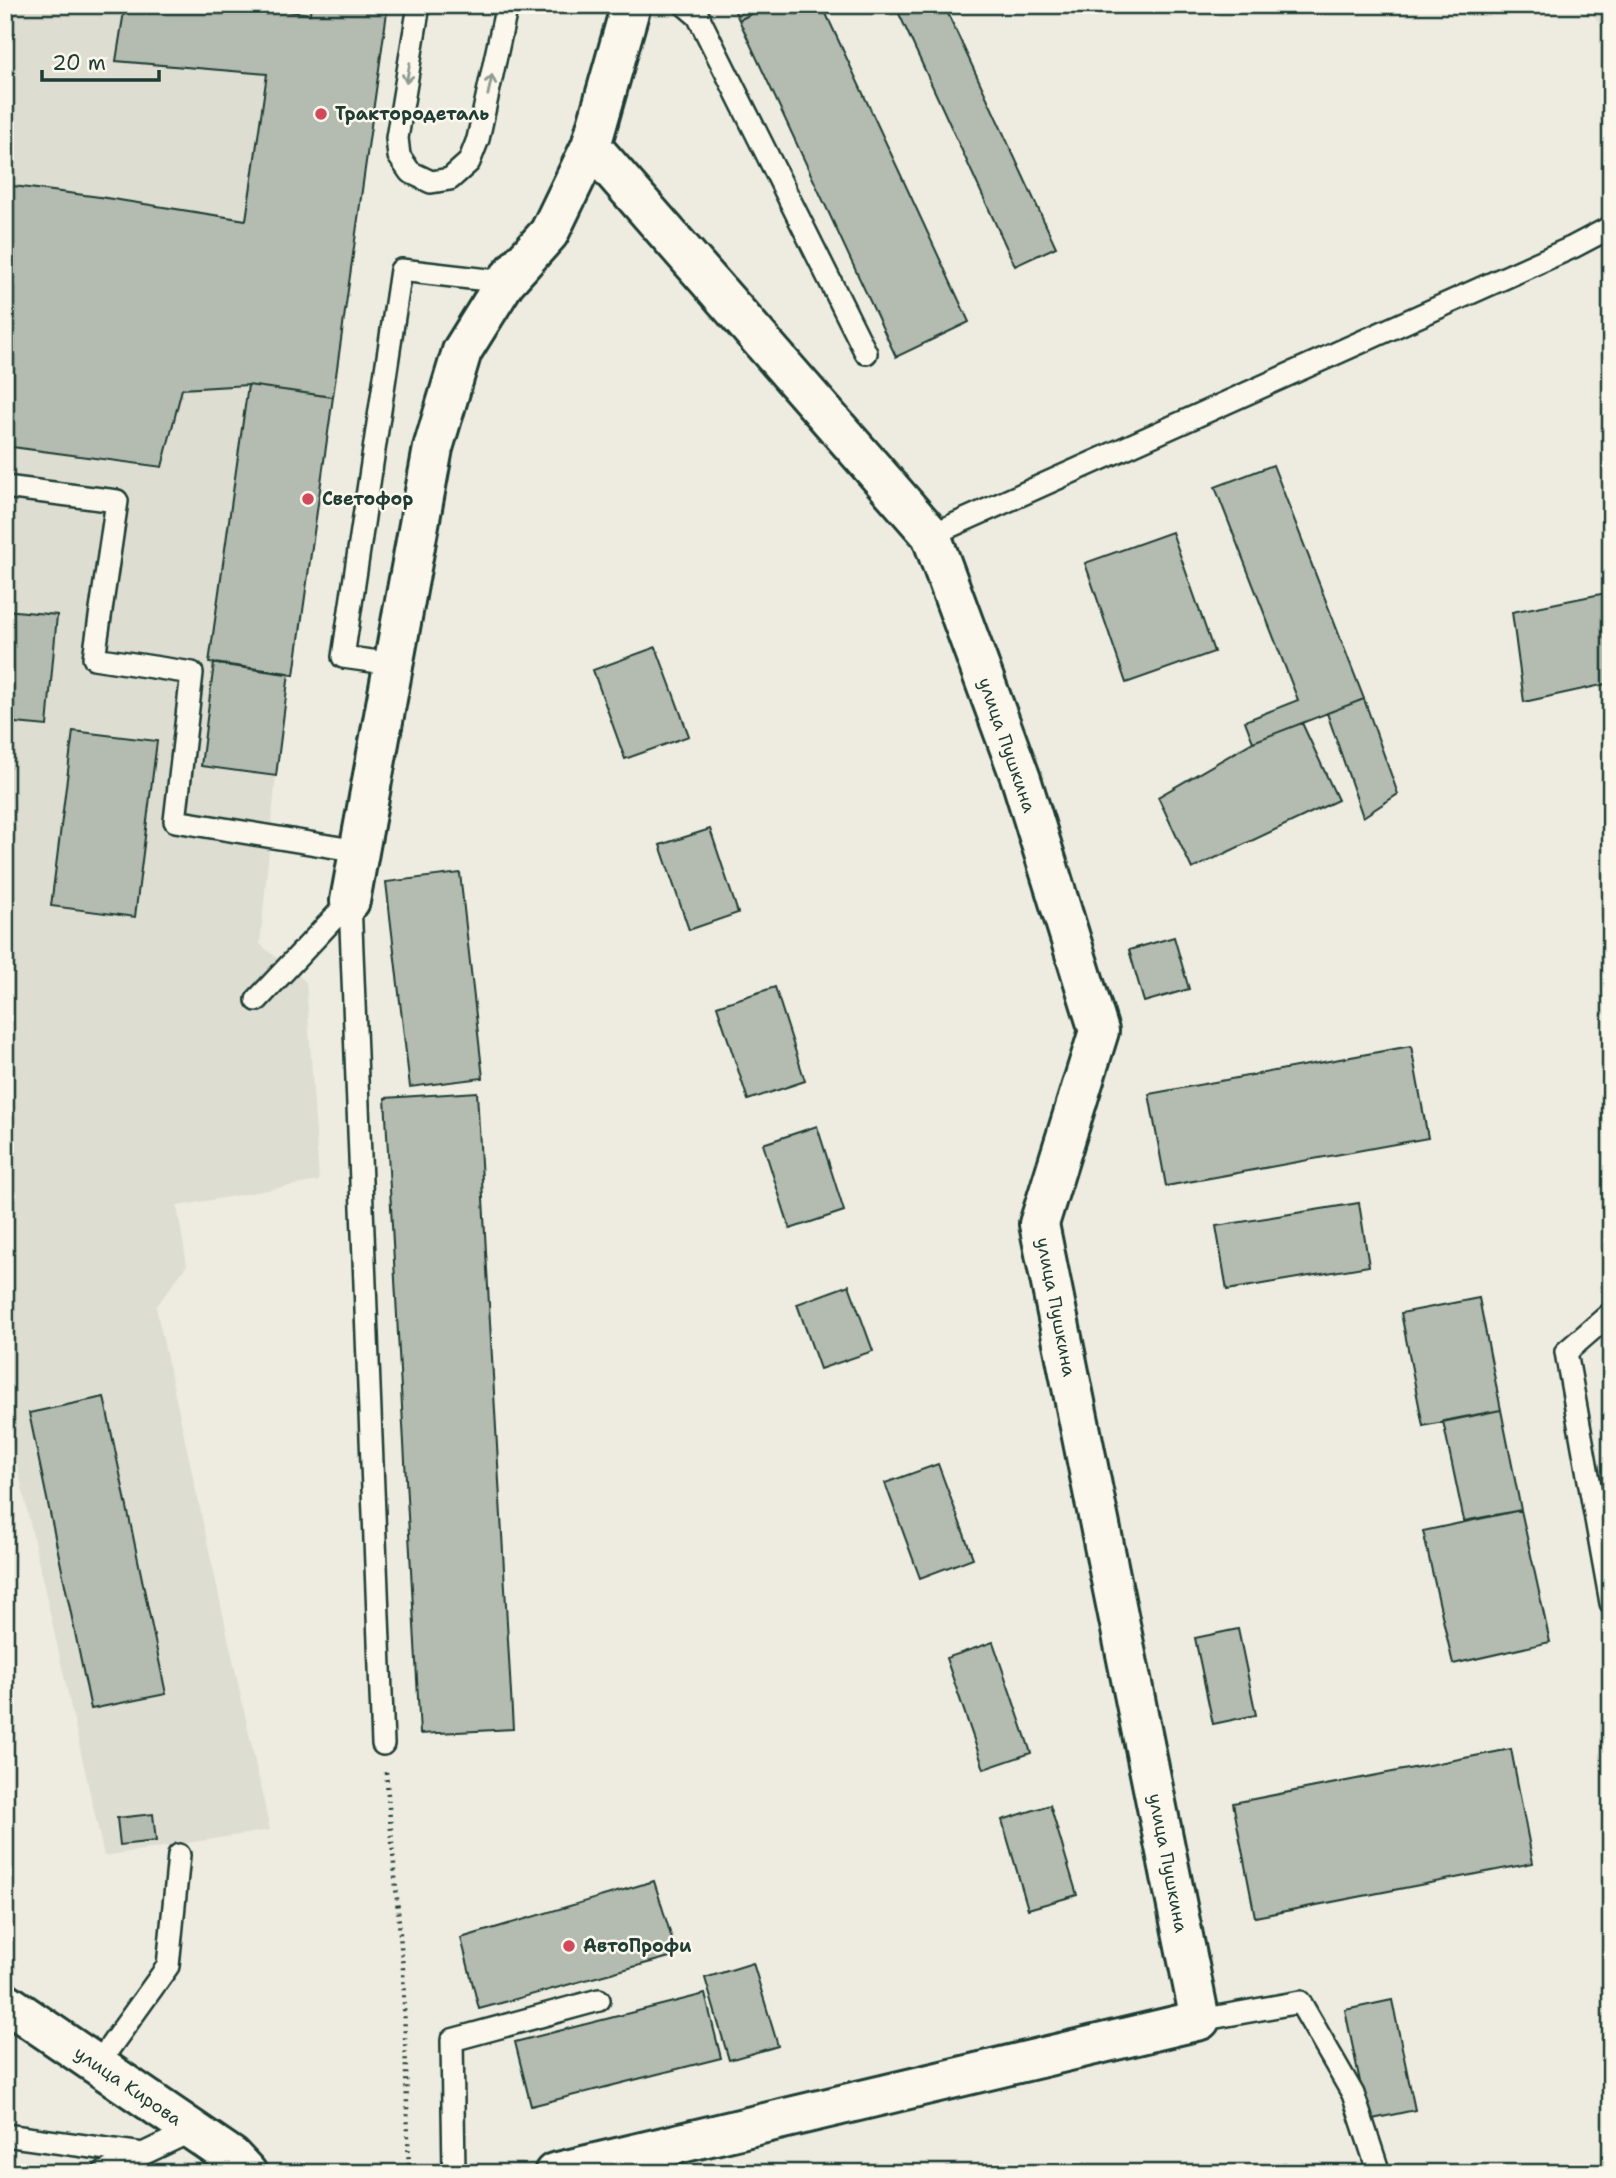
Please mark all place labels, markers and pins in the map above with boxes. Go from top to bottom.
place label: Трактородеталь [335,102,489,126]
marker: Трактородеталь [313,106,329,122]
place label: Светофор [322,487,414,511]
marker: Светофор [300,491,316,507]
place label: АвтоПрофи [583,1934,692,1958]
marker: АвтоПрофи [561,1938,577,1954]

